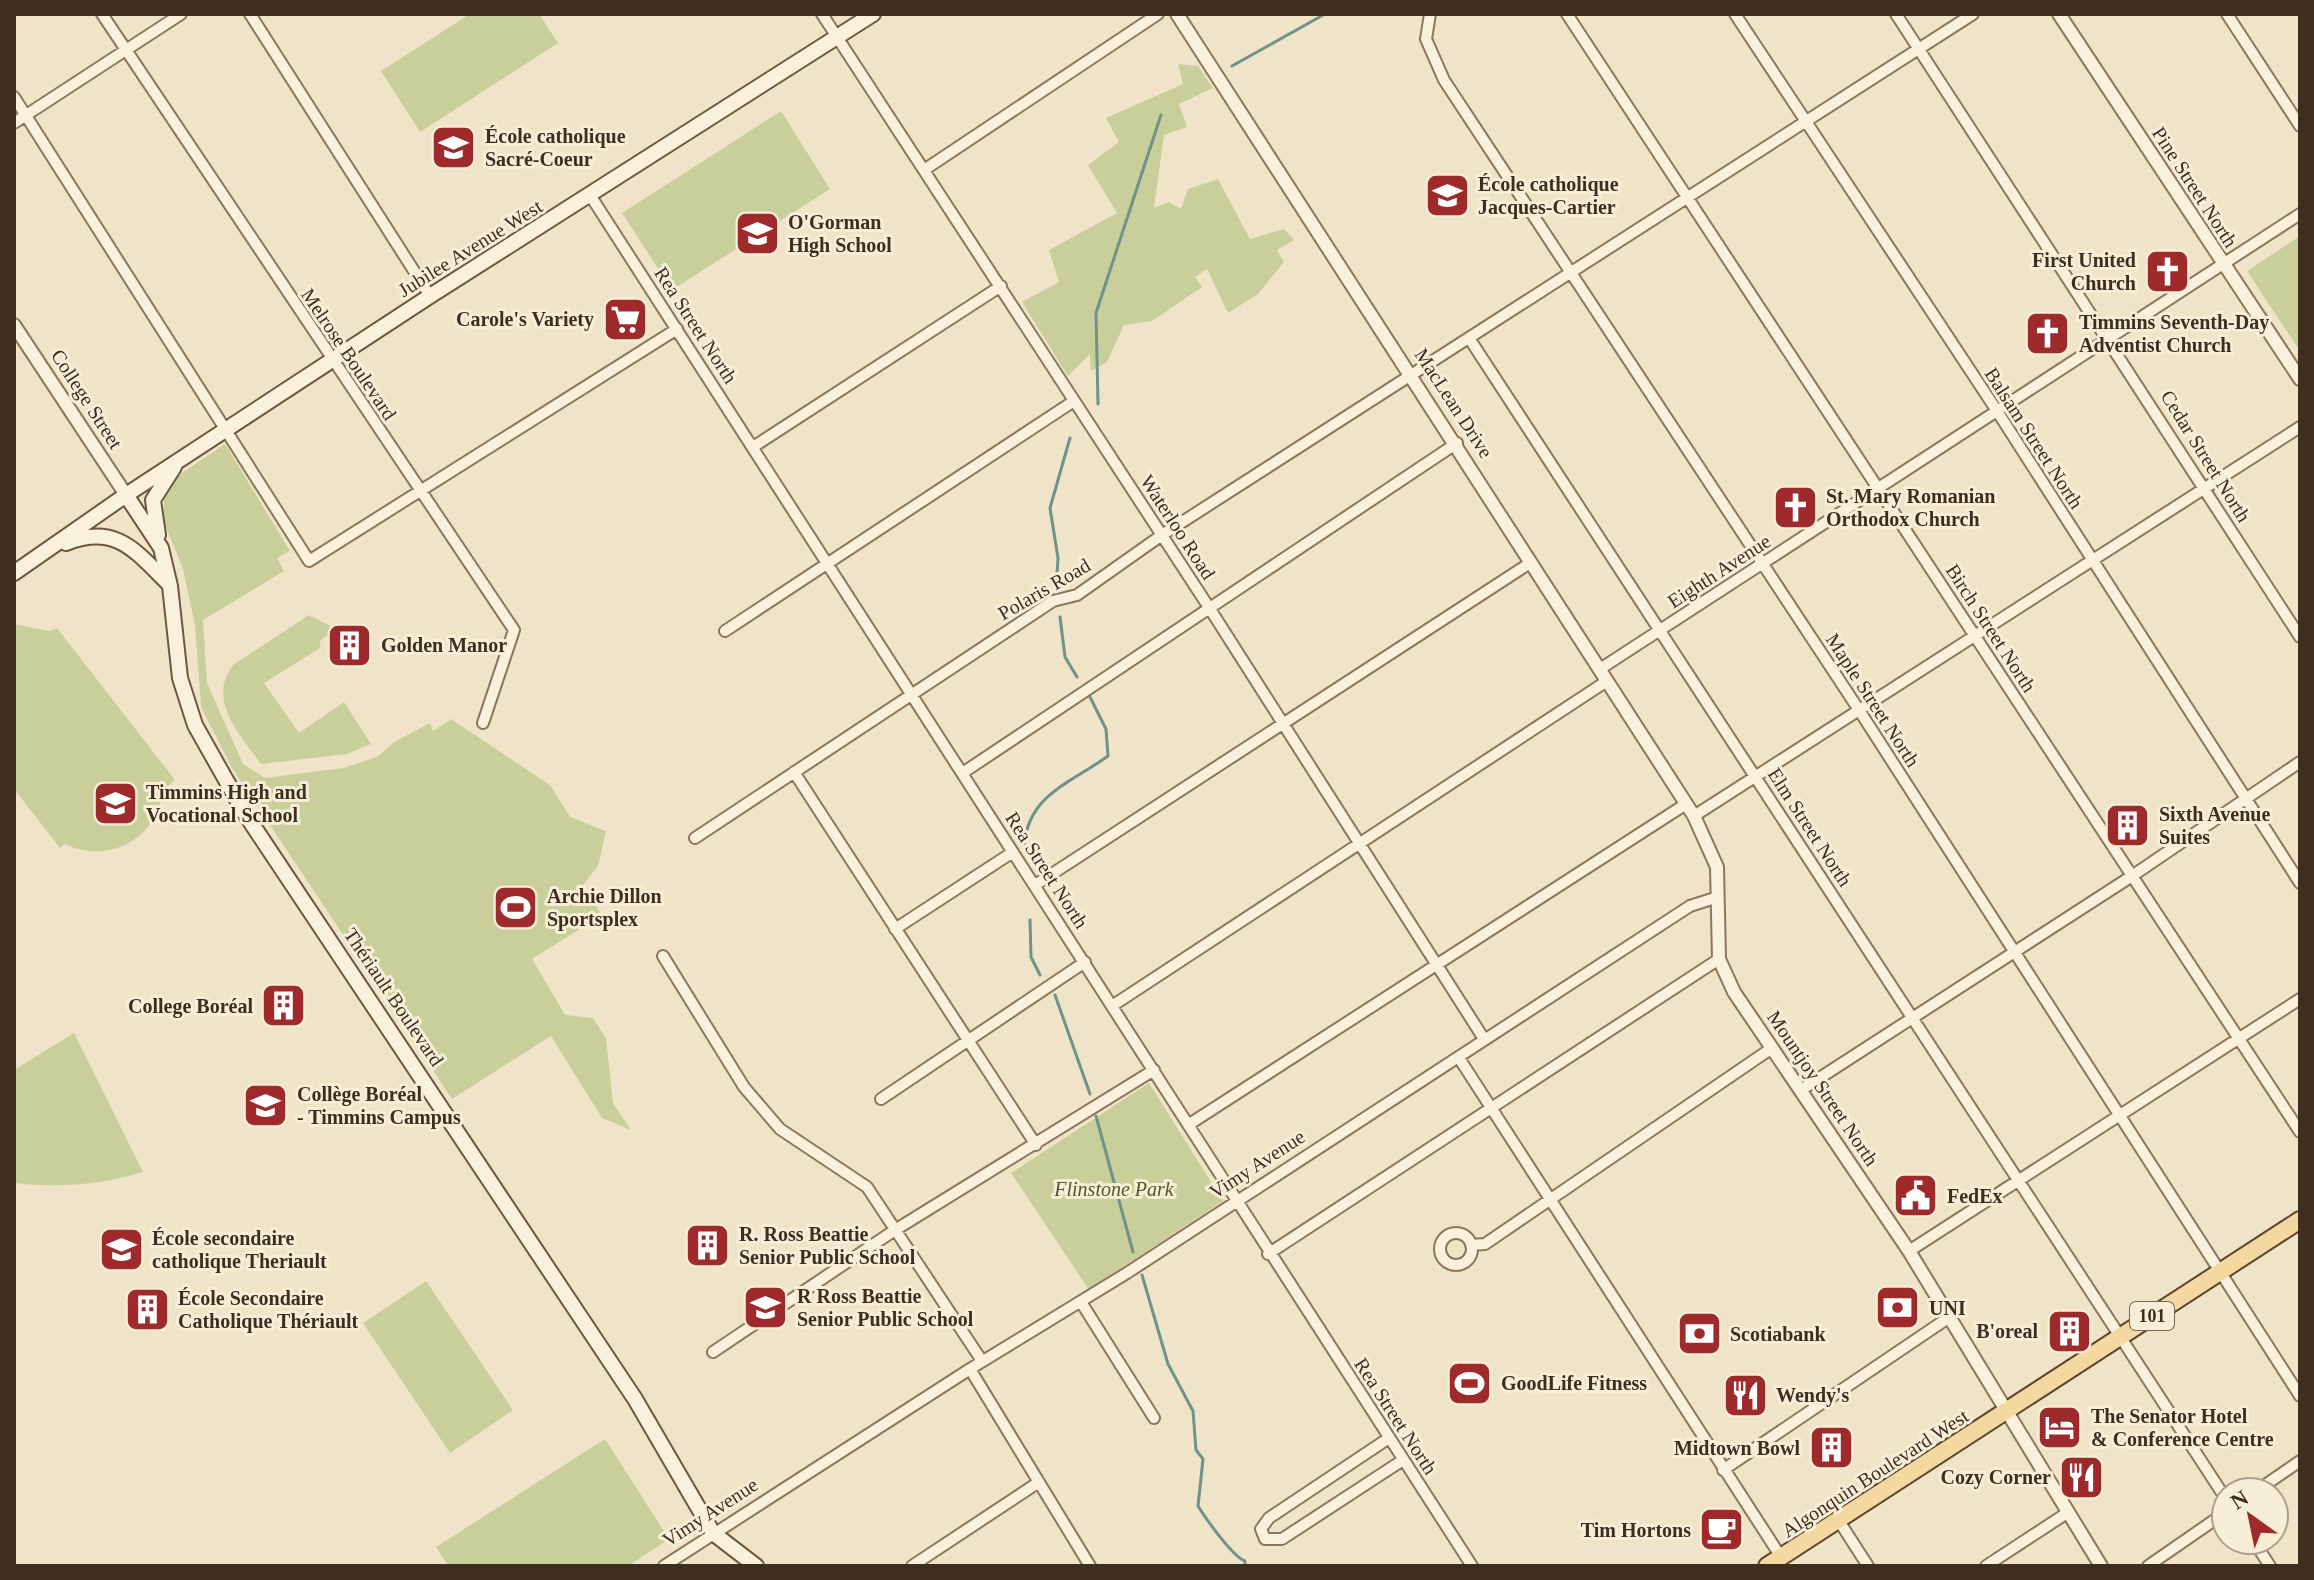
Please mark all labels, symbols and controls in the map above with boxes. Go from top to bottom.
school or university icon: École catholique Sacré-Coeur [430,123,478,171]
street label: Pine Street North [2148,123,2242,251]
place label: École catholique Sacré-Coeur [485,125,626,170]
school or university icon: École catholique Jacques-Cartier [1423,172,1471,220]
place label: École catholique Jacques-Cartier [1478,173,1619,219]
street label: Jubilee Avenue West [394,195,546,301]
school or university icon: O'Gorman High School [733,209,781,257]
place label: O'Gorman High School [788,211,892,257]
church icon: First United Church [2143,248,2191,296]
place label: First United Church [2032,249,2136,294]
street label: Rea Street North [650,263,742,387]
street label: Melrose Boulevard [297,284,401,424]
supermarket icon: Carole's Variety [601,295,649,343]
place label: Carole's Variety [456,308,594,331]
church icon: Timmins Seventh-Day Adventist Church [2024,309,2072,357]
place label: Timmins Seventh-Day Adventist Church [2079,311,2269,356]
street label: MacLean Drive [1410,344,1498,462]
street label: College Street [46,345,127,454]
street label: Balsam Street North [1980,364,2088,512]
street label: Cedar Street North [2157,386,2255,526]
street label: Waterloo Road [1136,471,1220,583]
church icon: St. Mary Romanian Orthodox Church [1771,484,1819,532]
place label: St. Mary Romanian Orthodox Church [1826,485,1995,530]
street label: Eighth Avenue [1664,530,1775,613]
street label: Polaris Road [994,554,1094,624]
street label: Birch Street North [1942,560,2040,696]
building icon: Golden Manor [326,621,374,669]
street label: Maple Street North [1821,629,1924,771]
place label: Golden Manor [381,634,507,656]
street label: Elm Street North [1764,764,1856,890]
school or university icon: Timmins High and Vocational School [91,779,139,827]
place label: Timmins High and Vocational School [146,781,307,826]
building icon: Sixth Avenue Suites [2104,802,2152,850]
place label: Sixth Avenue Suites [2159,803,2270,848]
street label: Rea Street North [1001,808,1093,932]
sports icon: Archie Dillon Sportsplex [492,883,540,931]
place label: Archie Dillon Sportsplex [547,885,662,931]
street label: Thériault Boulevard [340,924,448,1070]
building icon: College Boréal [260,982,308,1030]
place label: College Boréal [128,995,253,1018]
street label: Mountjoy Street North [1762,1006,1883,1170]
school or university icon: Collège Boréal - Timmins Campus [242,1081,290,1129]
place label: Collège Boréal - Timmins Campus [297,1083,461,1129]
street label: Vimy Avenue [1205,1125,1309,1204]
public building icon: FedEx [1892,1172,1940,1220]
park label: Flinstone Park [1053,1178,1175,1200]
place label: FedEx [1947,1185,2003,1207]
building icon: R. Ross Beattie Senior Public School [684,1222,732,1270]
place label: R. Ross Beattie Senior Public School [739,1223,916,1268]
school or university icon: École secondaire catholique Theriault [97,1225,145,1273]
place label: École secondaire catholique Theriault [152,1227,327,1273]
school or university icon: R Ross Beattie Senior Public School [742,1284,790,1332]
bank icon: UNI [1874,1284,1922,1332]
place label: R Ross Beattie Senior Public School [797,1285,974,1330]
building icon: École Secondaire Catholique Thériault [123,1286,171,1334]
place label: École Secondaire Catholique Thériault [178,1287,359,1333]
place label: UNI [1929,1297,1966,1319]
road number: 101 [2130,1302,2174,1330]
building icon: B'oreal [2045,1307,2093,1355]
bank icon: Scotiabank [1675,1310,1723,1358]
place label: B'oreal [1976,1320,2038,1342]
place label: Scotiabank [1730,1323,1826,1345]
street label: Rea Street North [1350,1354,1442,1478]
sports icon: GoodLife Fitness [1446,1359,1494,1407]
restaurant icon: Wendy's [1721,1371,1769,1419]
place label: GoodLife Fitness [1501,1372,1647,1394]
place label: Wendy's [1776,1384,1850,1407]
street label: Algonquin Boulevard West [1778,1404,1973,1542]
hotel icon: The Senator Hotel & Conference Centre [2036,1404,2084,1452]
place label: The Senator Hotel & Conference Centre [2091,1405,2274,1450]
building icon: Midtown Bowl [1807,1424,1855,1472]
place label: Midtown Bowl [1674,1437,1800,1459]
restaurant icon: Cozy Corner [2058,1453,2106,1501]
place label: Cozy Corner [1940,1466,2051,1489]
street label: Vimy Avenue [658,1473,762,1552]
north arrow [2210,1476,2290,1556]
text: N [2226,1485,2253,1514]
cafe icon: Tim Hortons [1698,1506,1746,1554]
place label: Tim Hortons [1581,1519,1691,1541]

